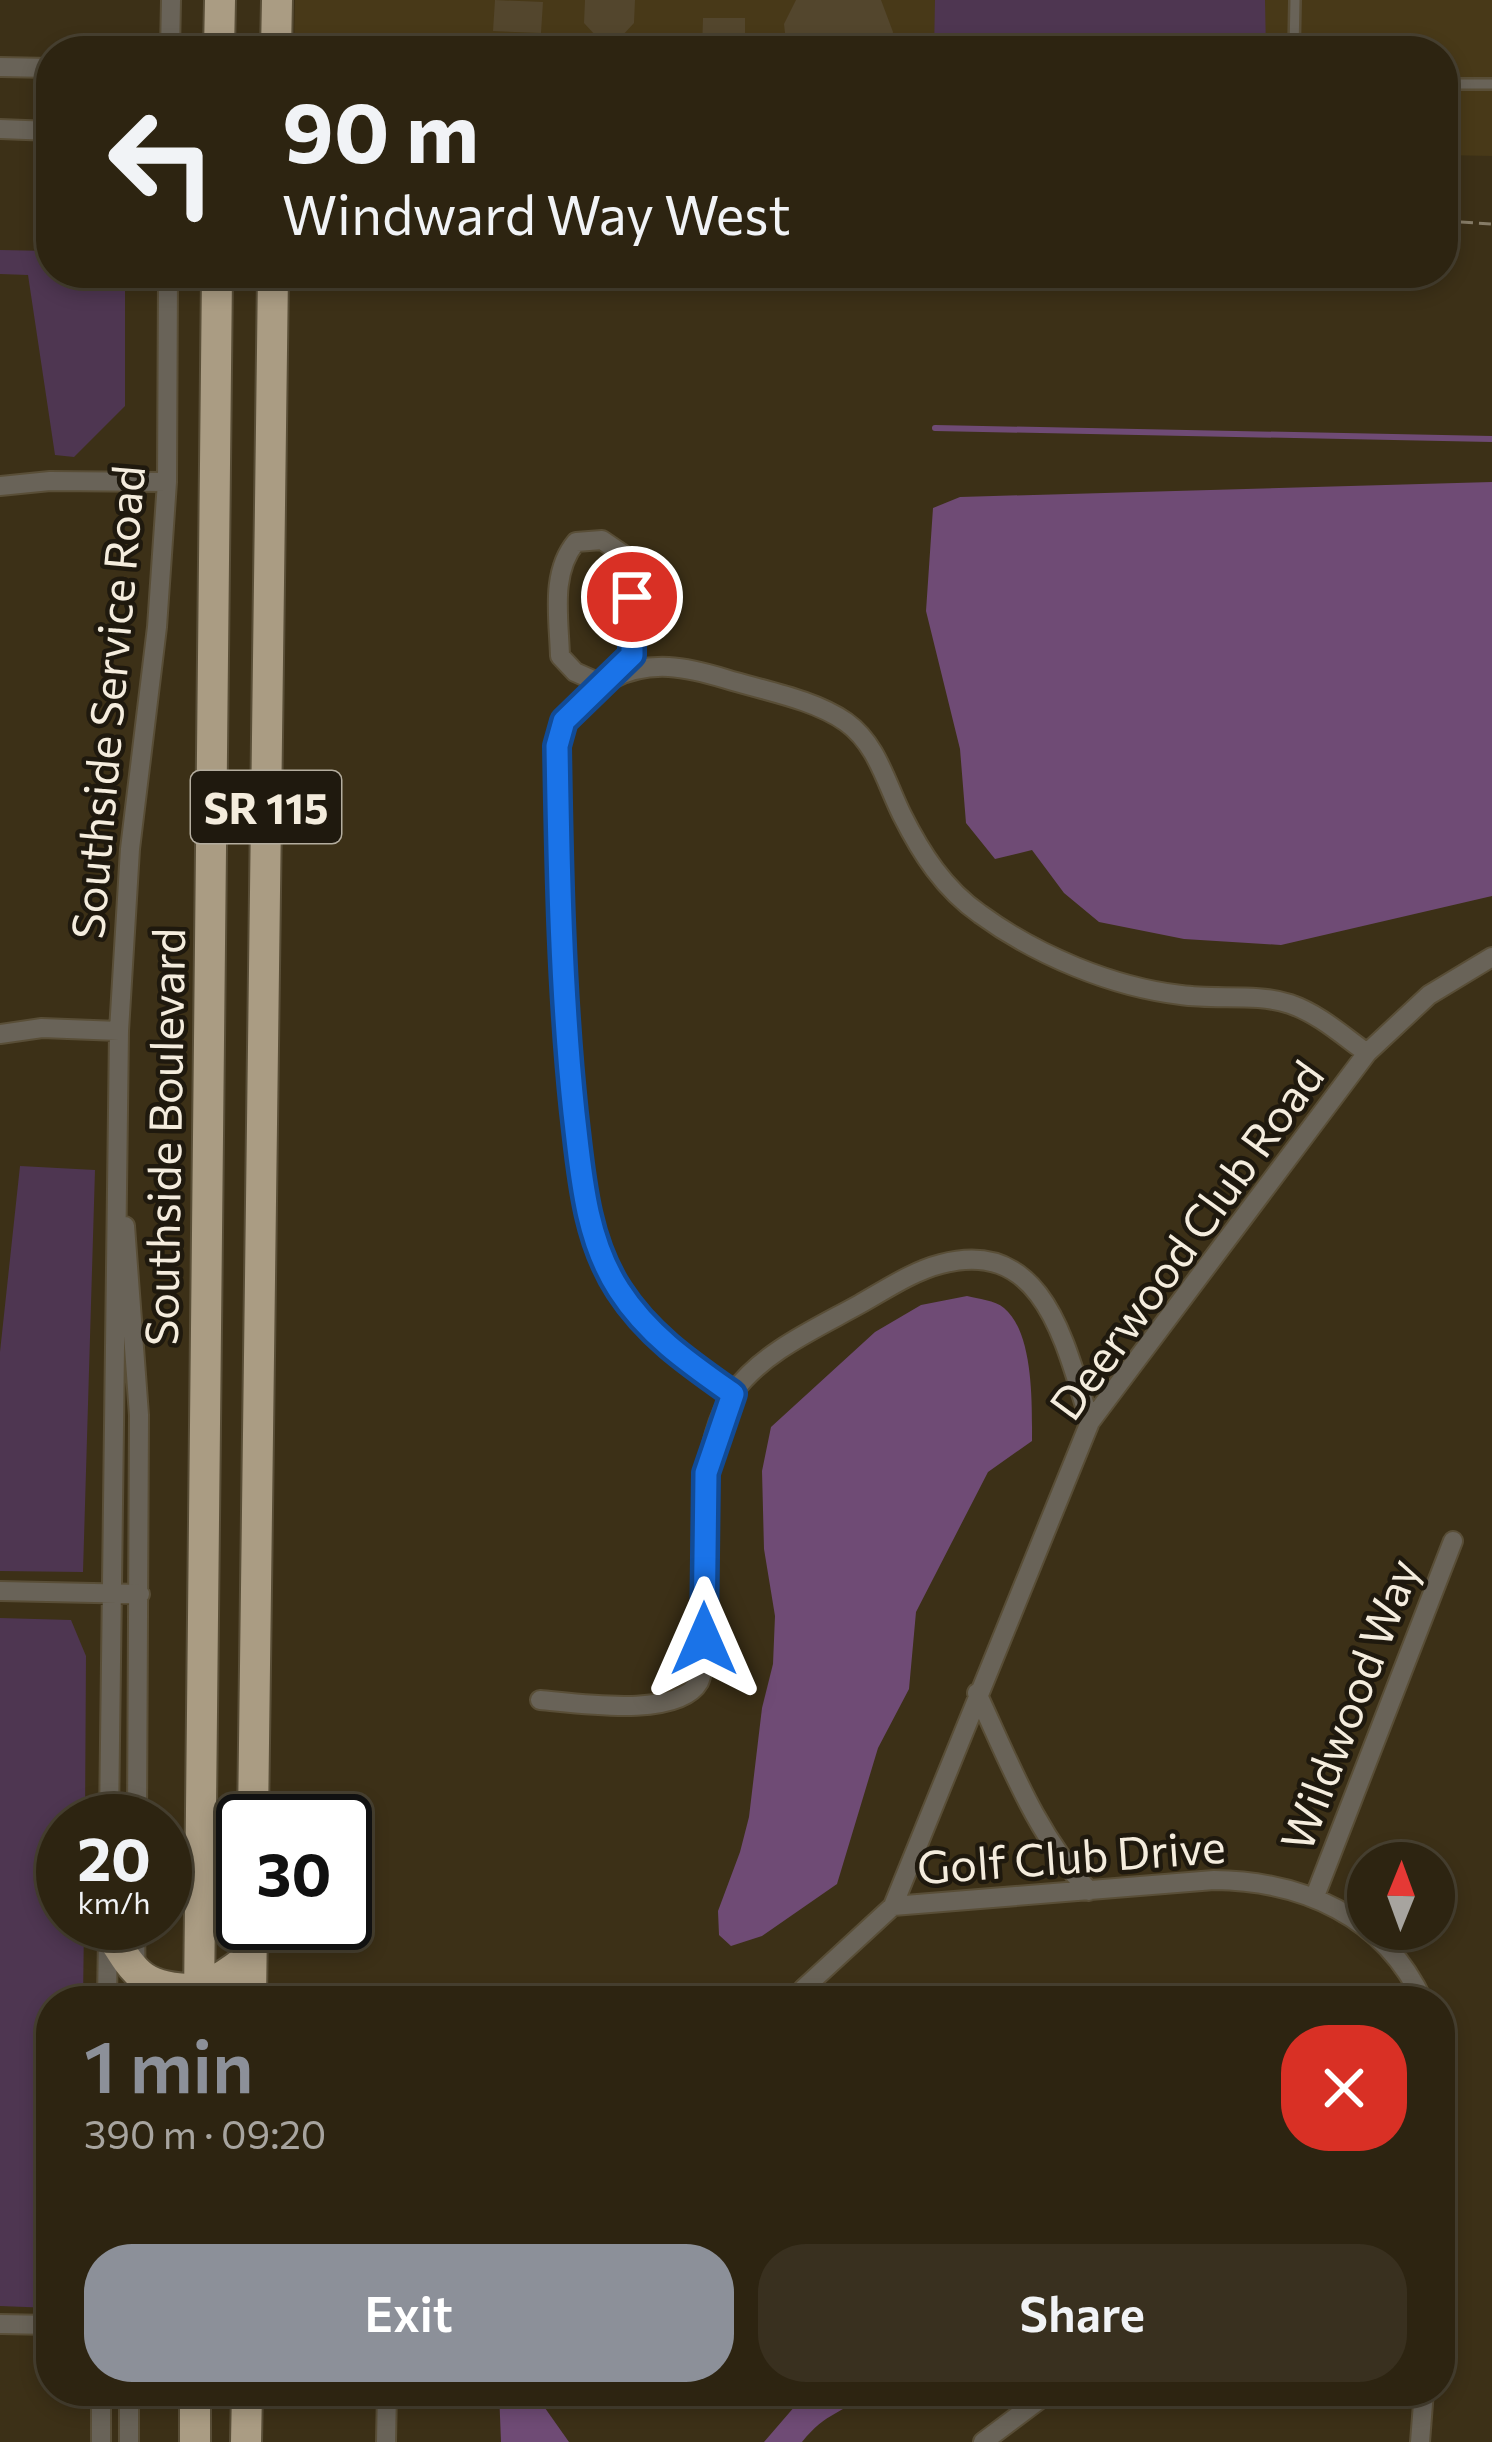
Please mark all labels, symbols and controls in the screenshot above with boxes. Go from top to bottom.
text: 90 m [282,78,479,180]
icon: left [84,84,240,240]
text: Windward Way West [282,180,791,246]
street label: Southside Service Road [58,463,154,941]
pin [581,546,683,648]
icon: arrive [599,564,665,630]
road number: SR 115 [191,771,341,843]
street label: Southside Boulevard [132,928,194,1346]
street label: Deerwood Club Road [1036,1049,1334,1429]
street label: Wildwood Way [1267,1550,1429,1858]
position arrow [641,1576,767,1702]
speed limit sign: 30 [216,1794,372,1950]
street label: Golf Club Drive [915,1817,1227,1893]
text: 20 [77,1820,151,1893]
north arrow [1347,1842,1455,1950]
map controls [1347,1842,1455,1950]
text: km/h [78,1883,150,1920]
text: 1 min [84,2020,254,2108]
button: close [1281,2025,1407,2151]
text: 390 m · 09:20 [84,2109,326,2157]
button: Exit [84,2244,734,2382]
button: Share [758,2244,1407,2382]

